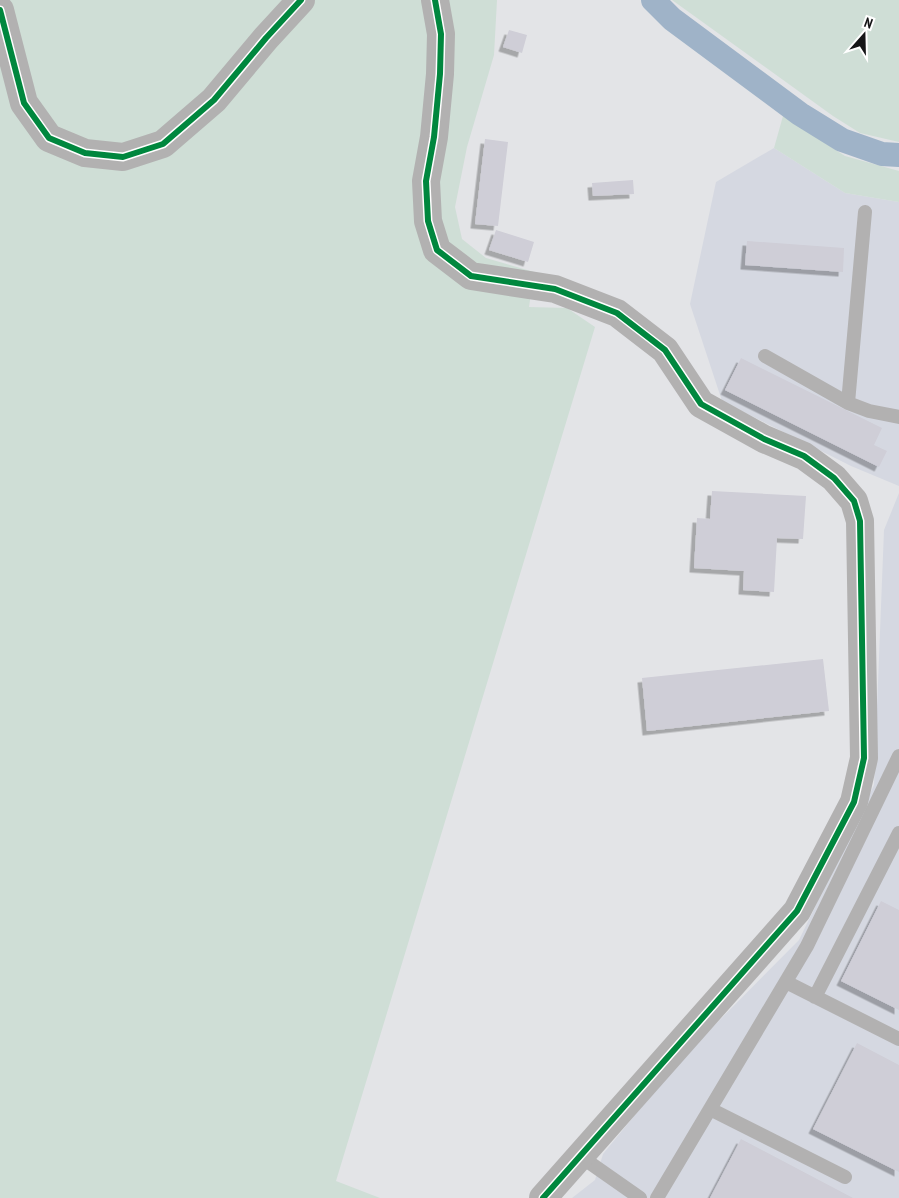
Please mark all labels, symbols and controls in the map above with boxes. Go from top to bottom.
north arrow [839,10,889,60]
text: N [862,13,875,33]

